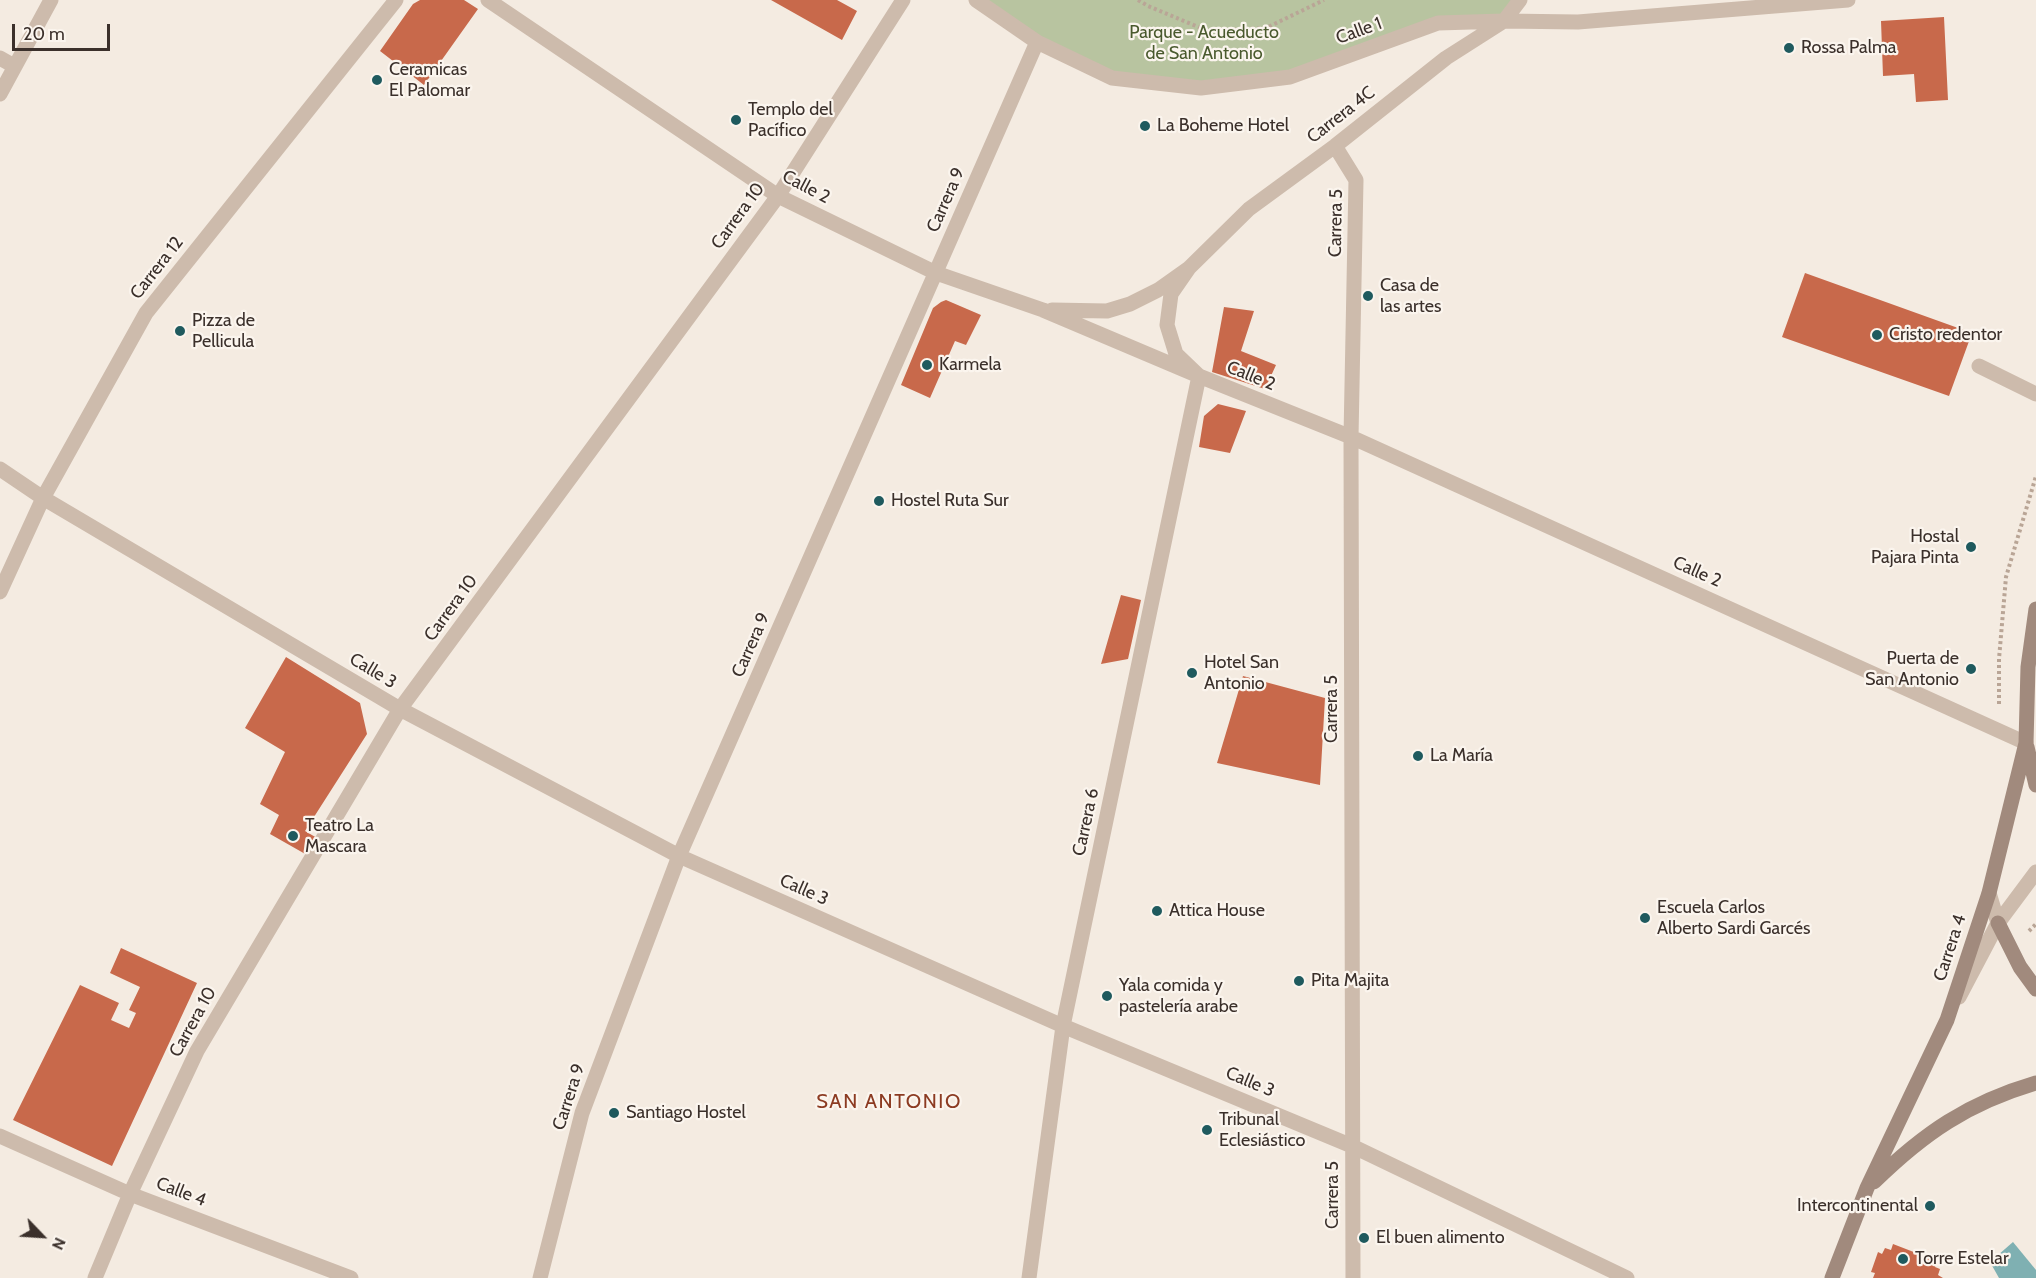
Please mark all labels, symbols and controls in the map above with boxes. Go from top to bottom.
scale bar [15,12,112,50]
street label: Calle 1 [1333,13,1385,49]
park label: Parque - Acueducto de San Antonio [1129,22,1279,64]
text: 20 m [23,23,65,45]
place label: Rossa Palma [1801,37,1896,59]
marker: Rossa Palma [1782,41,1796,55]
place label: Ceramicas El Palomar [389,59,470,101]
marker: Ceramicas El Palomar [370,73,384,87]
street label: Carrera 4C [1303,82,1379,148]
place label: Templo del Pacífico [748,99,833,142]
marker: Templo del Pacífico [729,113,743,127]
place label: La Boheme Hotel [1157,115,1289,137]
marker: La Boheme Hotel [1138,119,1152,133]
street label: Carrera 9 [922,164,970,236]
street label: Calle 2 [778,166,834,208]
street label: Carrera 10 [707,179,769,253]
street label: Carrera 5 [1325,189,1347,257]
street label: Carrera 12 [126,232,188,304]
place label: Casa de las artes [1380,275,1441,318]
marker: Casa de las artes [1361,289,1375,303]
place label: Pizza de Pellicula [192,310,255,352]
marker: Pizza de Pellicula [173,324,187,338]
place label: Cristo redentor [1889,324,2002,346]
marker: Cristo redentor [1870,328,1884,342]
place label: Karmela [939,354,1001,376]
street label: Calle 2 [1223,356,1279,396]
marker: Karmela [920,358,934,372]
place label: Hostel Ruta Sur [891,490,1009,512]
marker: Hostel Ruta Sur [872,494,886,508]
place label: Hostal Pajara Pinta [1871,526,1959,568]
marker: Hostal Pajara Pinta [1964,540,1978,554]
street label: Calle 2 [1669,552,1725,592]
street label: Carrera 10 [420,571,482,645]
street label: Carrera 9 [727,609,775,681]
place label: Puerta de San Antonio [1865,648,1959,690]
street label: Calle 3 [346,649,400,693]
place label: Hotel San Antonio [1204,652,1279,694]
marker: Puerta de San Antonio [1964,662,1978,676]
marker: Hotel San Antonio [1185,666,1199,680]
street label: Carrera 5 [1321,675,1343,743]
place label: La María [1430,745,1493,767]
marker: La María [1411,749,1425,763]
street label: Carrera 6 [1068,786,1104,858]
place label: Teatro La Mascara [305,815,374,858]
marker: Teatro La Mascara [286,829,300,843]
street label: Calle 3 [776,870,832,910]
place label: Escuela Carlos Alberto Sardi Garcés [1657,897,1810,940]
place label: Attica House [1169,900,1265,922]
marker: Attica House [1150,904,1164,918]
marker: Escuela Carlos Alberto Sardi Garcés [1638,911,1652,925]
street label: Carrera 4 [1929,912,1971,984]
place label: Pita Majita [1311,970,1389,992]
marker: Pita Majita [1292,974,1306,988]
place label: Yala comida y pastelería arabe [1119,975,1238,1018]
street label: Carrera 10 [165,983,221,1061]
marker: Yala comida y pastelería arabe [1100,989,1114,1003]
street label: Carrera 9 [548,1061,590,1133]
street label: Calle 3 [1222,1062,1278,1102]
district label: SAN ANTONIO [816,1090,962,1114]
place label: Santiago Hostel [626,1102,746,1124]
marker: Santiago Hostel [607,1106,621,1120]
place label: Tribunal Eclesiástico [1219,1109,1305,1152]
marker: Tribunal Eclesiástico [1200,1123,1214,1137]
street label: Carrera 5 [1322,1161,1344,1229]
street label: Calle 4 [153,1173,209,1211]
place label: Intercontinental [1797,1195,1918,1217]
marker: Intercontinental [1923,1199,1937,1213]
north arrow [12,1206,72,1266]
place label: El buen alimento [1376,1227,1505,1249]
marker: El buen alimento [1357,1231,1371,1245]
text: N [48,1235,70,1253]
place label: Torre Estelar [1915,1248,2009,1270]
marker: Torre Estelar [1896,1252,1910,1266]

